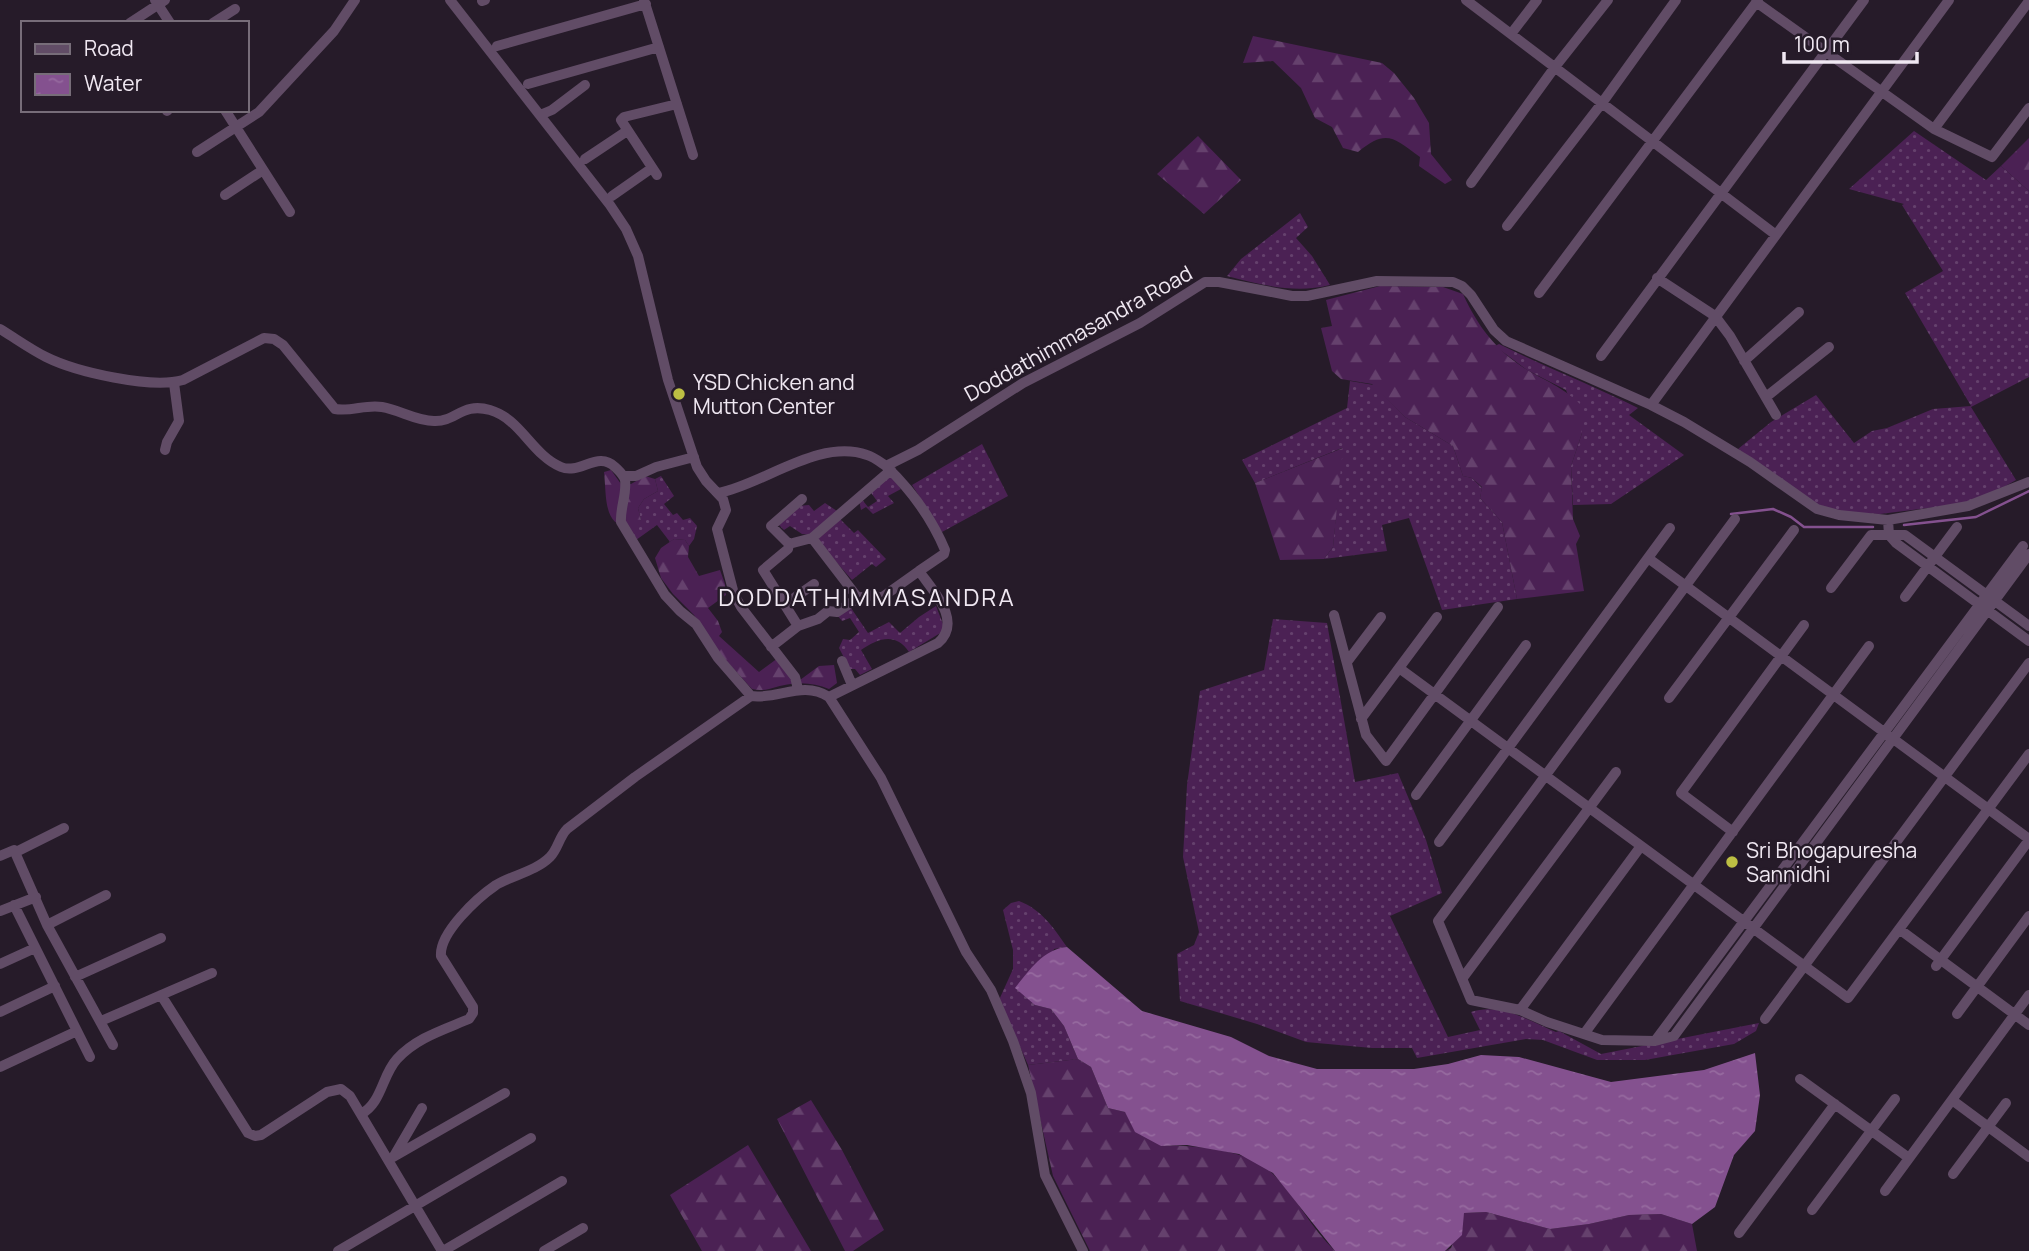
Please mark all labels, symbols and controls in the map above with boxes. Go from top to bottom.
legend [21,21,248,112]
scale bar [1784,21,1917,65]
text: 100 m [1794,30,1850,58]
text: Road [84,34,134,62]
text: Water [84,69,143,97]
street label: Doddathimmasandra Road [959,259,1197,407]
place label: YSD Chicken and Mutton Center [693,368,855,420]
marker: YSD Chicken and Mutton Center [671,386,687,402]
district label: DODDATHIMMASANDRA [718,580,1016,613]
place label: Sri Bhogapuresha Sannidhi [1746,836,1917,888]
marker: Sri Bhogapuresha Sannidhi [1724,854,1740,870]

